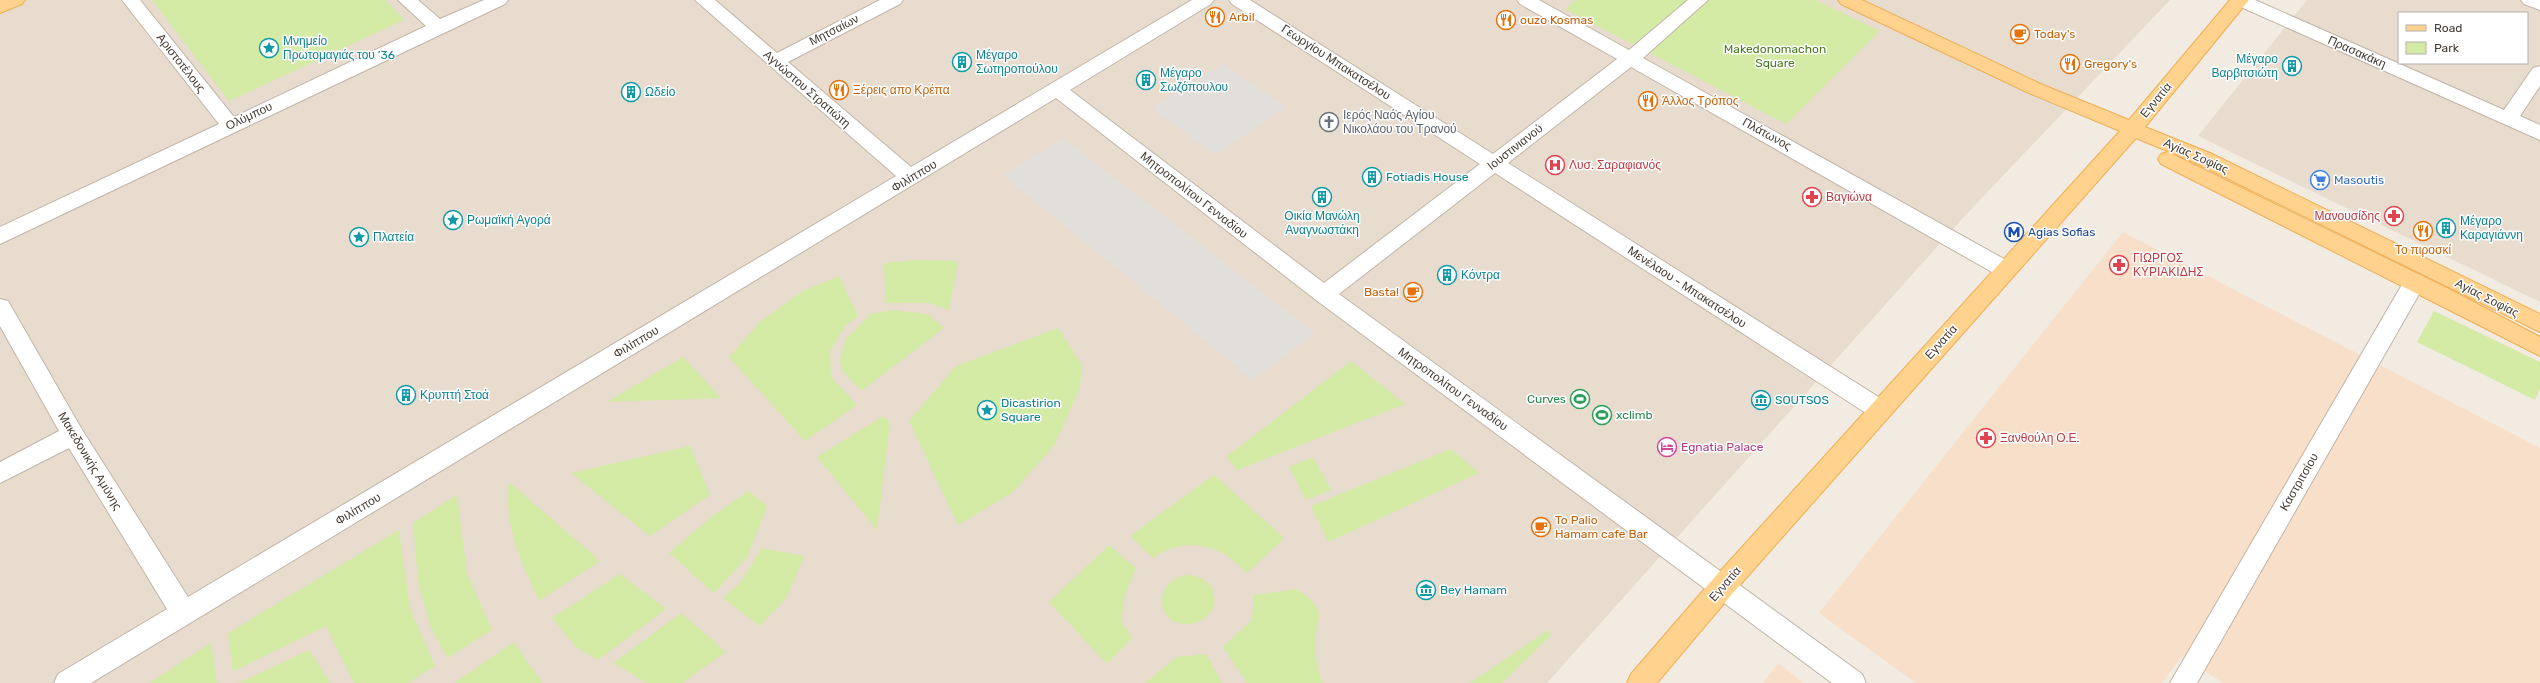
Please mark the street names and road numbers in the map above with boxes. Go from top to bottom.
street label: Μητσαίων [807,12,861,48]
street label: Γεωργίου Μπακατσέλου [1279,21,1393,103]
street label: Αριστοτέλους [154,31,208,95]
street label: Πρασακάκη [2326,33,2388,71]
street label: Αγνώστου Στρατιώτη [761,47,853,131]
street label: Εγνατία [2137,80,2175,120]
street label: Ολύμπου [223,99,275,133]
street label: Πλάτωνος [1740,115,1794,153]
street label: Ιουστινιανού [1485,121,1545,173]
street label: Αγίας Σοφίας [2161,135,2231,177]
street label: Μητροπολίτου Γενναδίου [1138,149,1250,241]
street label: Φιλίππου [889,157,939,195]
street label: Μενέλαου - Μπακατσέλου [1625,243,1749,331]
street label: Αγίας Σοφίας [2453,276,2521,320]
street label: Εγνατία [1922,322,1960,362]
street label: Φιλίππου [611,323,661,361]
street label: Μητροπολίτου Γενναδίου [1395,344,1511,434]
street label: Μακεδονικής Αμύνης [55,410,125,513]
street label: Καστριτσίου [2277,451,2321,513]
street label: Φιλίππου [333,490,383,528]
street label: Εγνατία [1706,564,1744,604]

